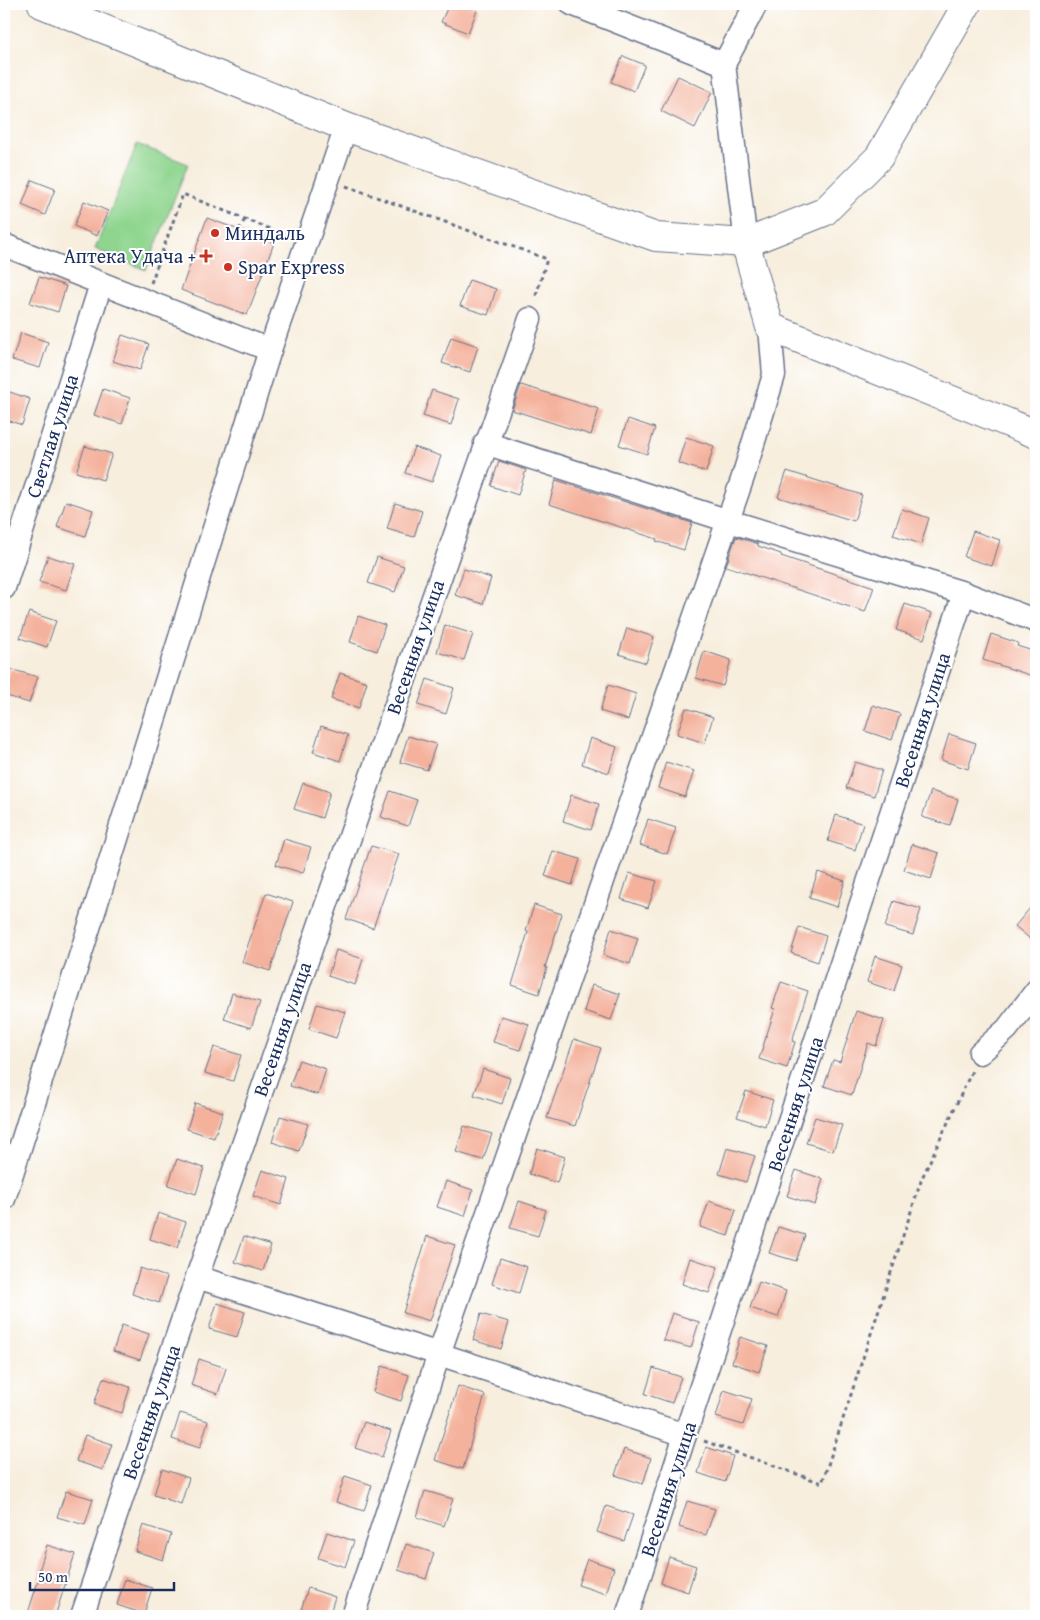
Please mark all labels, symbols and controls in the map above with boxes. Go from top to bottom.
place label: Миндаль [225,218,305,247]
marker: Миндаль [209,227,221,239]
place label: Аптека Удача + [64,241,196,270]
marker: Аптека Удача + [200,250,212,262]
place label: Spar Express [238,252,345,281]
marker: Spar Express [222,261,234,273]
street label: Светлая улица [18,370,85,502]
street label: Весенняя улица [378,575,451,718]
street label: Весенняя улица [886,648,957,791]
street label: Весенняя улица [245,957,318,1100]
street label: Весенняя улица [759,1032,830,1175]
street label: Весенняя улица [114,1340,187,1483]
street label: Весенняя улица [632,1417,703,1560]
scale bar [30,1560,174,1592]
text: 50 m [38,1566,69,1587]

